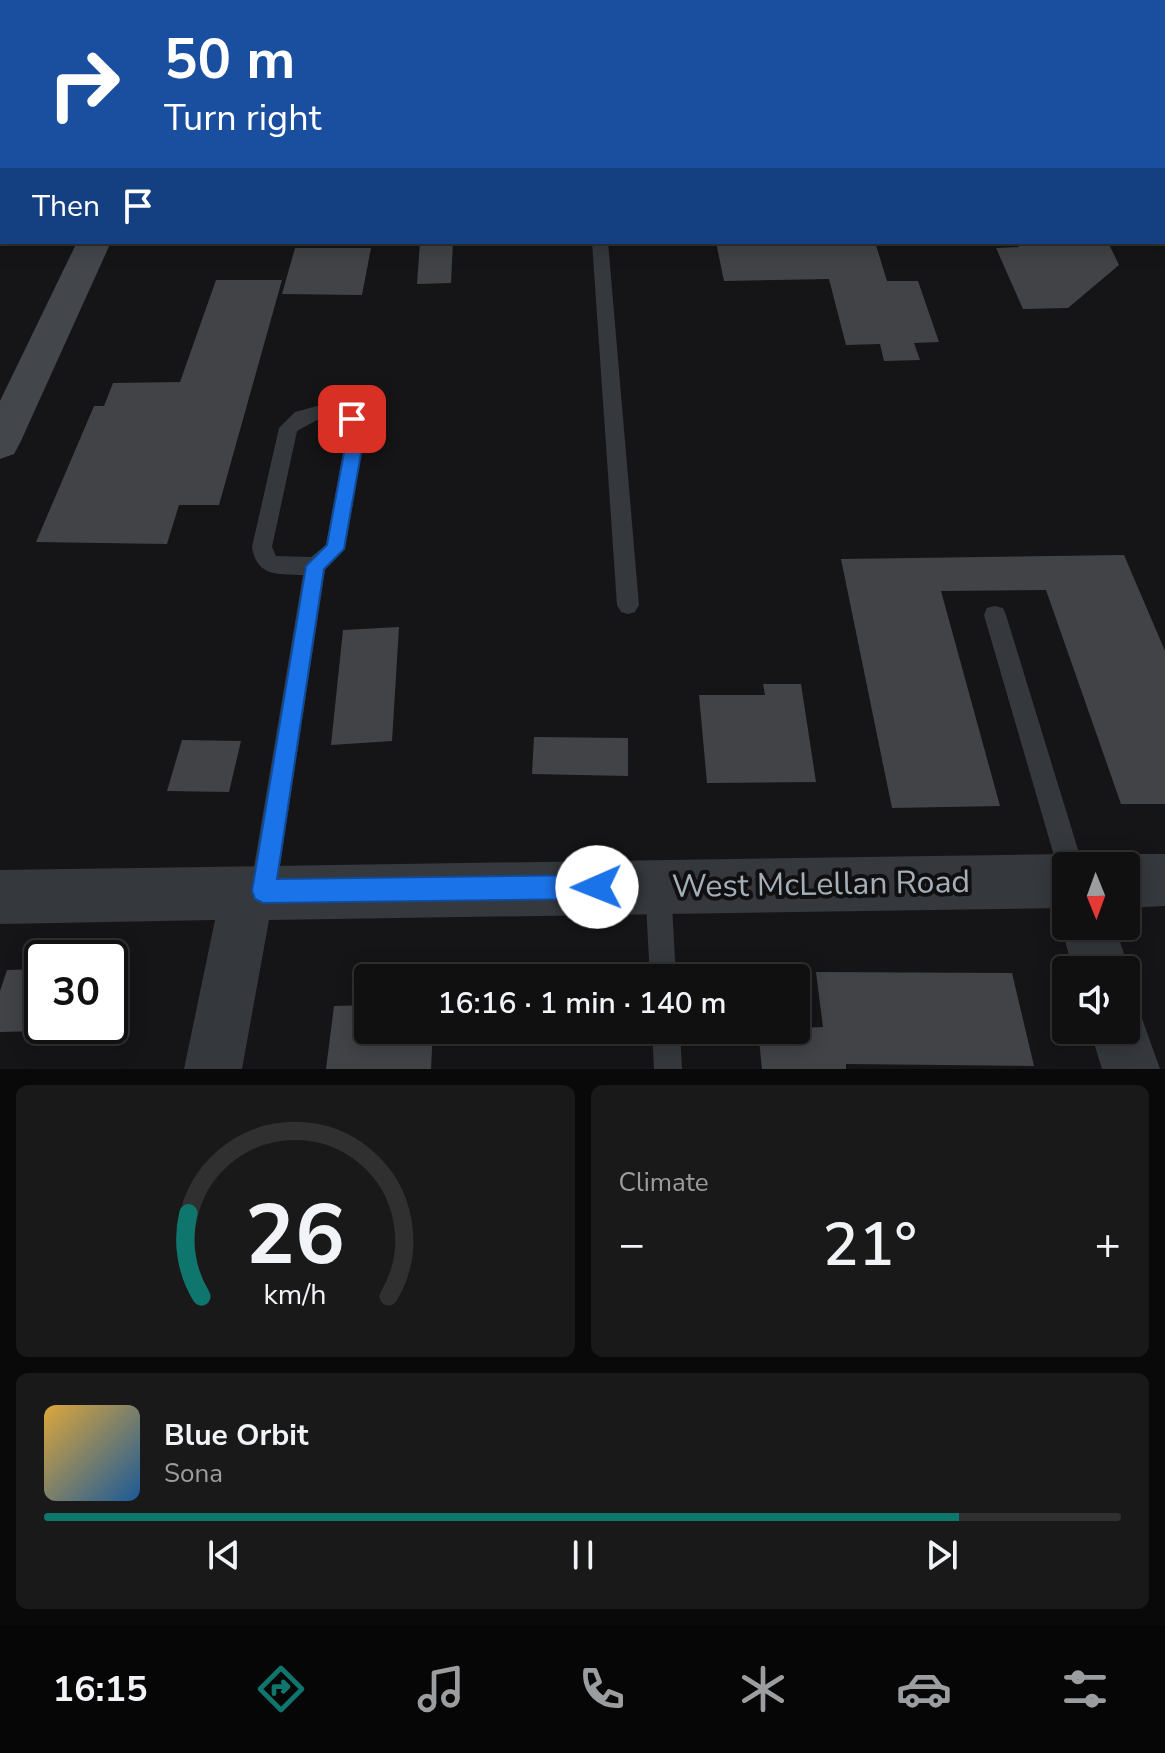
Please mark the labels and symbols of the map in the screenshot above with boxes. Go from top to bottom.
pin [318,385,386,453]
position arrow [555,845,639,929]
north arrow [1052,852,1140,940]
street label: West McLellan Road [672,860,970,908]
speed limit sign: 30 [24,940,128,1044]

